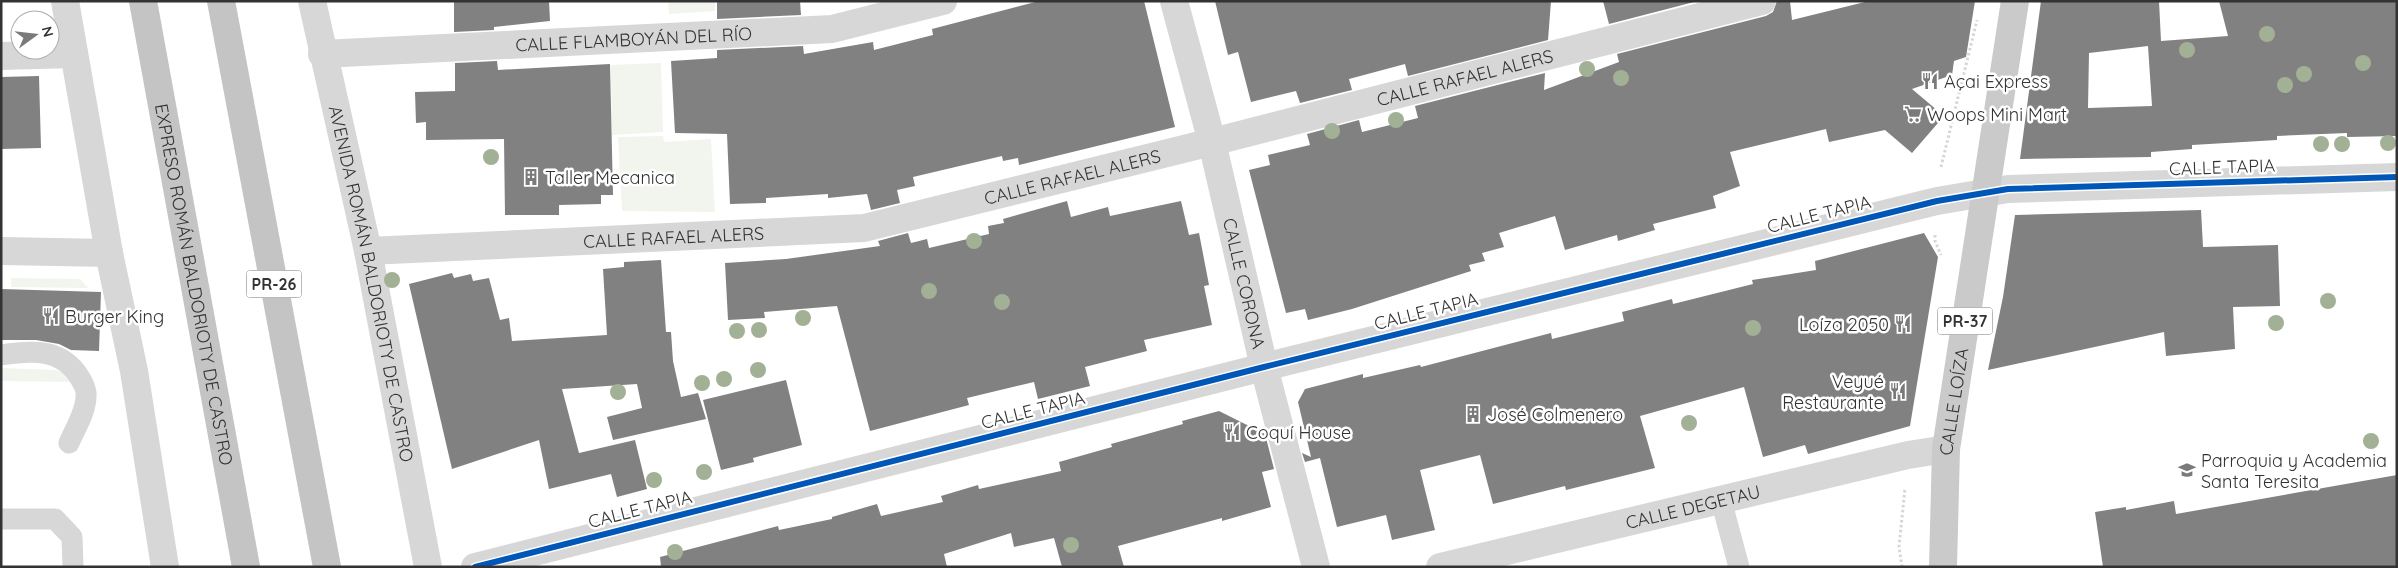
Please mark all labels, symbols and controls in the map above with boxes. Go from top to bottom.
north arrow [10,10,60,60]
street label: CALLE FLAMBOYÁN DEL RÍO [515,21,752,56]
text: N [38,24,58,39]
street label: CALLE RAFAEL ALERS [1374,44,1555,111]
place label: Açai Express [1944,70,2048,93]
restaurant icon: Açai Express [1920,71,1940,91]
street label: EXPRESO ROMÁN BALDORIOTY DE CASTRO [150,102,239,467]
street label: AVENIDA ROMÁN BALDORIOTY DE CASTRO [324,103,419,464]
place label: Woops Mini Mart [1927,103,2067,126]
supermarket icon: Woops Mini Mart [1903,104,1923,124]
street label: CALLE RAFAEL ALERS [982,144,1163,209]
street label: CALLE TAPIA [2169,154,2276,180]
place label: Taller Mecanica [545,166,675,189]
building icon: Taller Mecanica [521,167,541,187]
street label: CALLE TAPIA [1765,190,1874,238]
street label: CALLE CORONA [1218,215,1271,351]
street label: CALLE RAFAEL ALERS [583,221,765,253]
road number: PR-26 [246,270,302,298]
street label: CALLE TAPIA [1372,287,1481,335]
place label: Burger King [65,305,164,328]
restaurant icon: Burger King [41,306,61,326]
road number: PR-37 [1938,308,1992,334]
place label: Loíza 2050 [1799,313,1889,336]
restaurant icon: Loíza 2050 [1893,314,1913,334]
street label: CALLE LOÍZA [1934,346,1973,456]
place label: Veyué Restaurante [1782,370,1884,414]
restaurant icon: Veyué Restaurante [1888,381,1908,401]
street label: CALLE TAPIA [979,386,1088,434]
place label: José Colmenero [1487,403,1623,426]
building icon: José Colmenero [1463,404,1483,424]
place label: Coquí House [1246,421,1351,444]
restaurant icon: Coquí House [1222,422,1242,442]
place label: Parroquia y Academia Santa Teresita [2201,449,2387,493]
school or university icon: Parroquia y Academia Santa Teresita [2177,460,2197,480]
street label: CALLE DEGETAU [1623,479,1763,534]
street label: CALLE TAPIA [586,485,695,533]

